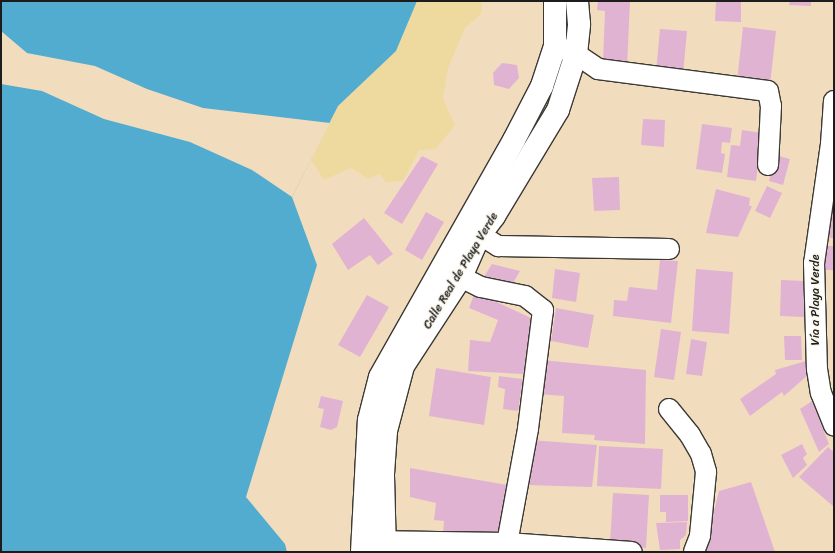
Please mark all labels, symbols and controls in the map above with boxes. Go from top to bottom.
street label: Calle Real de Playa Verde [421,210,501,332]
street label: Vía a Playa Verde [809,255,823,345]

